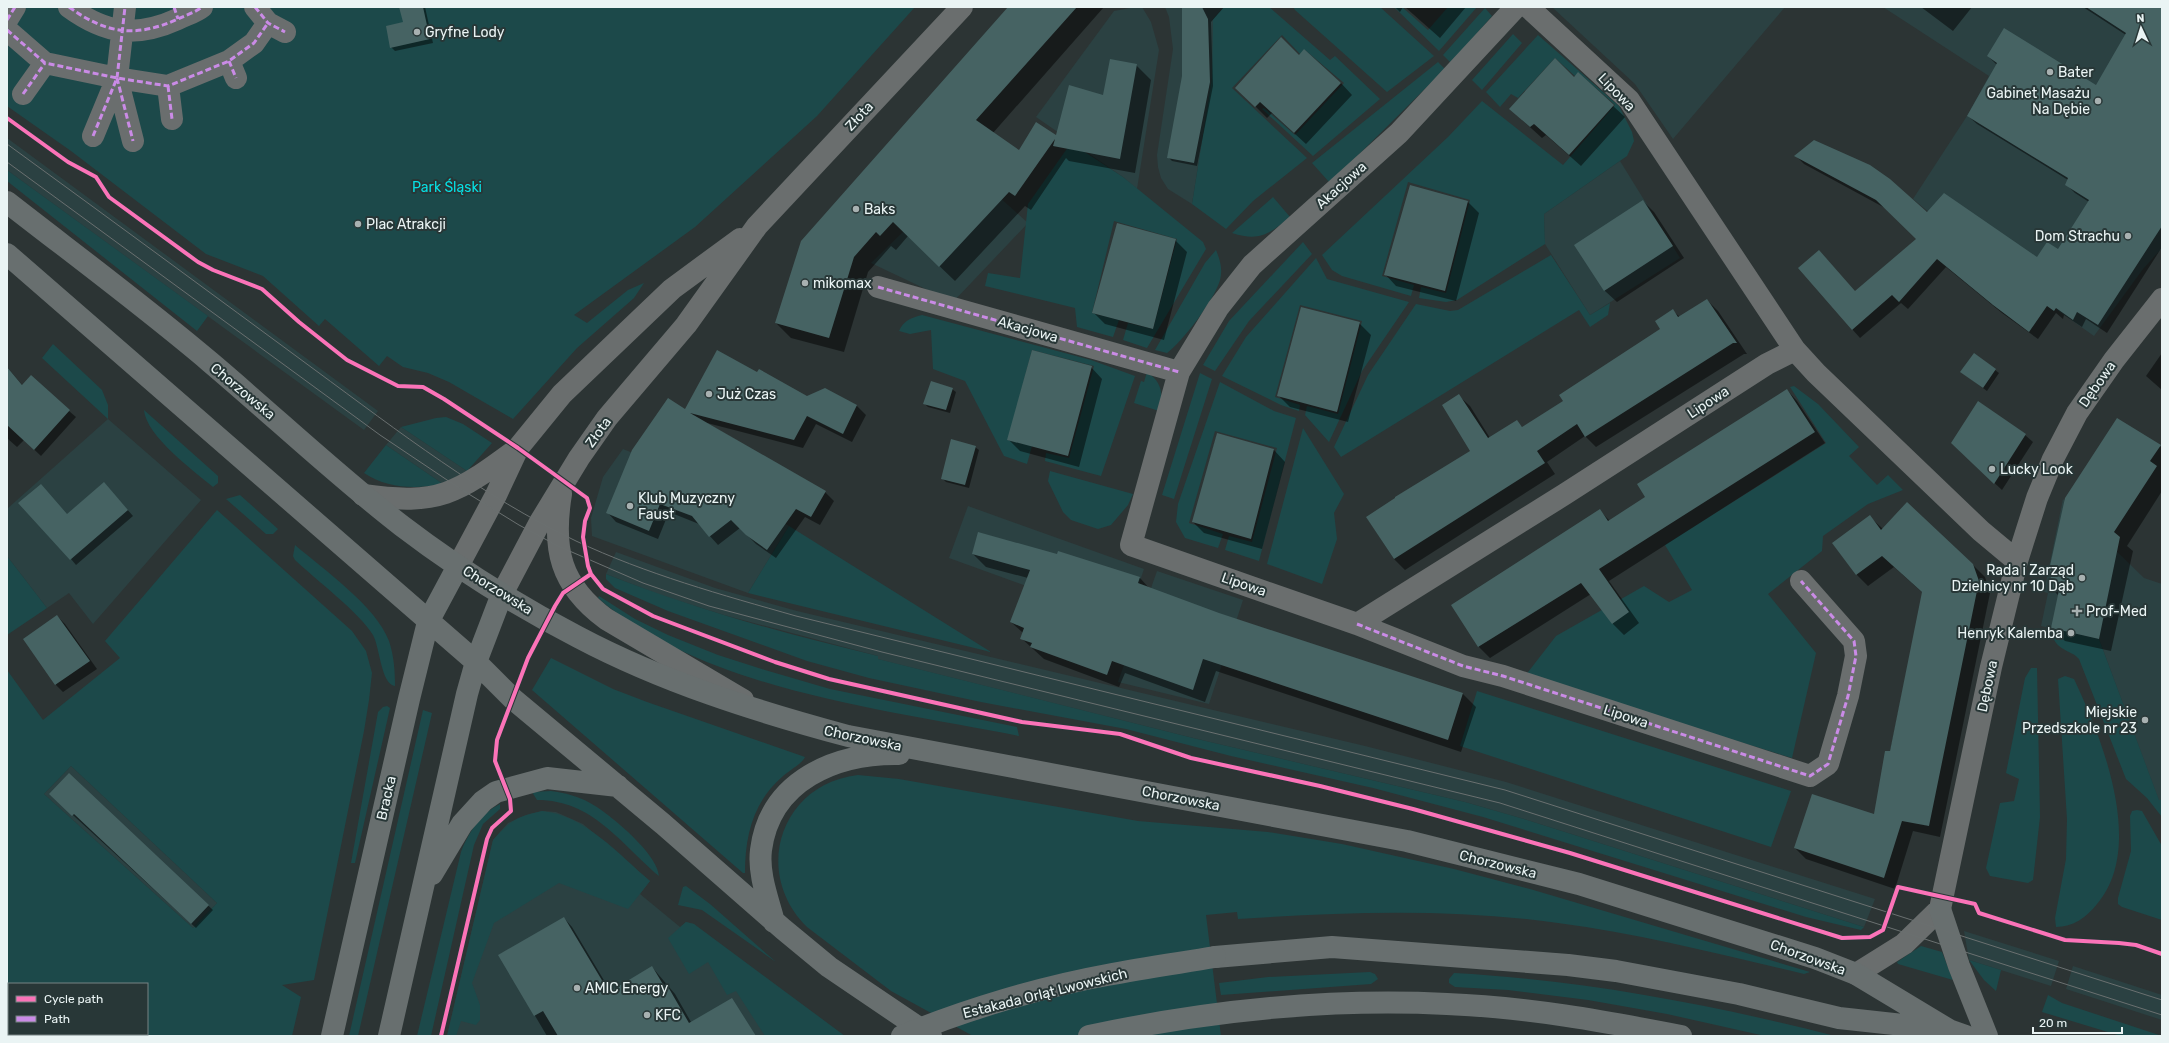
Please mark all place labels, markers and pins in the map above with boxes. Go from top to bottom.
place label: Gryfne Lody [425,24,505,41]
marker: Gryfne Lody [412,27,422,37]
place label: Bater [2058,64,2094,81]
marker: Bater [2045,67,2055,77]
place label: Gabinet Masażu Na Dębie [1987,85,2090,118]
marker: Gabinet Masażu Na Dębie [2093,96,2103,106]
place label: Baks [864,201,895,218]
marker: Baks [851,204,861,214]
place label: Plac Atrakcji [366,216,446,233]
marker: Plac Atrakcji [353,219,363,229]
place label: Dom Strachu [2035,228,2120,245]
marker: Dom Strachu [2123,231,2133,241]
place label: mikomax [813,275,872,292]
marker: mikomax [800,278,810,288]
place label: Już Czas [717,386,776,403]
marker: Już Czas [704,389,714,399]
place label: Lucky Look [2000,461,2074,478]
marker: Lucky Look [1987,464,1997,474]
place label: Klub Muzyczny Faust [638,490,735,523]
marker: Klub Muzyczny Faust [625,501,635,511]
place label: Rada i Zarząd Dzielnicy nr 10 Dąb [1951,562,2074,595]
marker: Rada i Zarząd Dzielnicy nr 10 Dąb [2077,573,2087,583]
place label: Prof-Med [2086,603,2147,620]
marker: Prof-Med [2071,605,2083,617]
place label: Henryk Kalemba [1957,625,2063,642]
marker: Henryk Kalemba [2066,628,2076,638]
place label: Miejskie Przedszkole nr 23 [2022,704,2137,737]
marker: Miejskie Przedszkole nr 23 [2140,715,2150,725]
place label: AMIC Energy [585,980,668,997]
marker: AMIC Energy [572,983,582,993]
place label: KFC [655,1007,681,1024]
marker: KFC [642,1010,652,1020]

